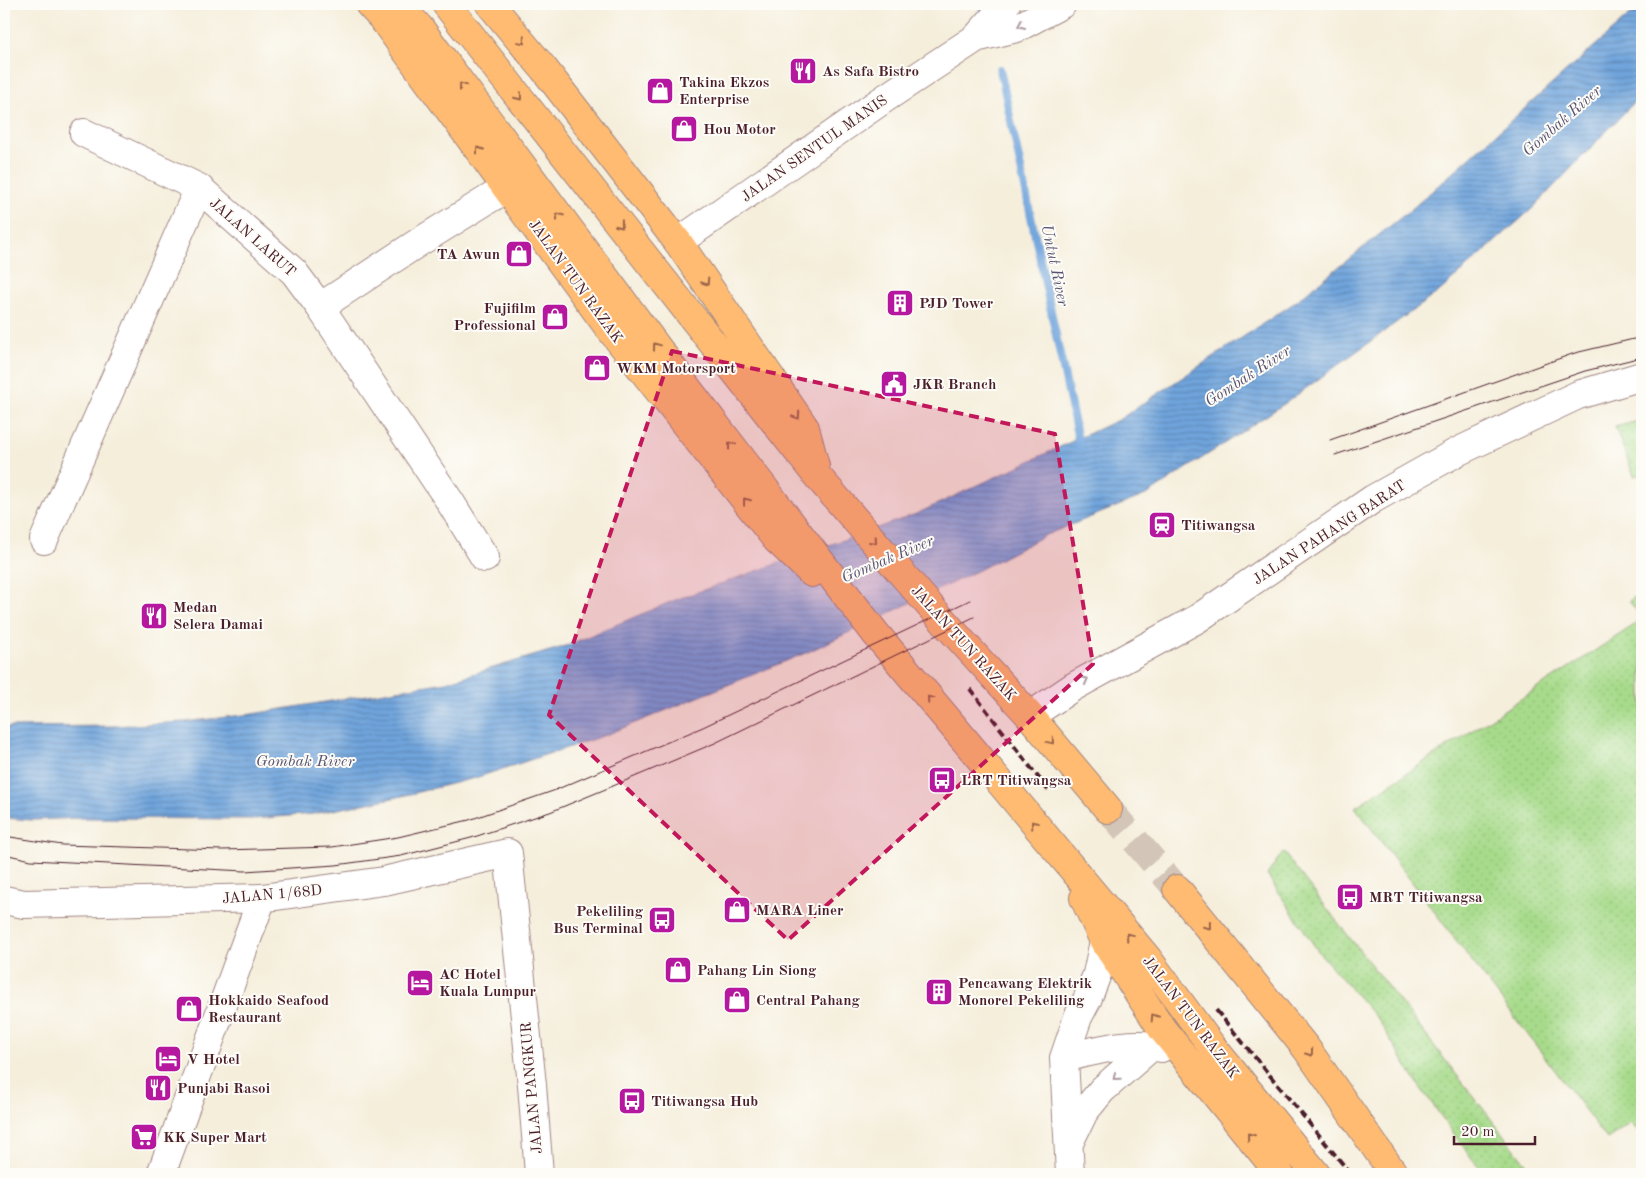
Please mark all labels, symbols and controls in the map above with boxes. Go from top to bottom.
one-way arrow [1017,19,1026,29]
one-way arrow [516,35,525,44]
restaurant icon: As Safa Bistro [788,56,818,86]
place label: As Safa Bistro [822,65,919,80]
shop icon: Takina Ekzos Enterprise [645,76,675,106]
place label: Takina Ekzos Enterprise [679,76,769,108]
one-way arrow [459,82,468,92]
water label: Gombak River [1520,82,1606,160]
one-way arrow [514,91,522,100]
street label: JALAN SENTUL MANIS [739,93,891,205]
shop icon: Hou Motor [669,114,699,144]
place label: Hou Motor [703,123,776,138]
one-way arrow [477,147,485,156]
street label: JALAN LARUT [206,196,298,280]
one-way arrow [556,212,565,222]
street label: JALAN TUN RAZAK [525,217,625,346]
one-way arrow [614,219,623,228]
water label: Untut River [1038,223,1071,309]
shop icon: TA Awun [504,239,534,269]
place label: TA Awun [437,248,500,263]
one-way arrow [700,276,709,286]
building icon: PJD Tower [885,288,915,318]
place label: PJD Tower [919,297,994,312]
place label: Fujifilm Professional [454,302,536,334]
shop icon: Fujifilm Professional [540,302,570,332]
one-way arrow [653,342,662,352]
water label: Gombak River [1202,343,1295,410]
shop icon: WKM Motorsport [582,353,612,383]
place label: WKM Motorsport [616,362,736,377]
public building icon: JKR Branch [879,369,909,399]
place label: JKR Branch [913,378,996,393]
one-way arrow [791,410,800,420]
one-way arrow [728,442,736,451]
street label: JALAN PAHANG BARAT [1251,478,1409,588]
one-way arrow [743,497,752,507]
station icon: Titiwangsa [1147,510,1177,540]
place label: Titiwangsa [1181,519,1256,534]
water label: Gombak River [839,533,937,586]
one-way arrow [868,536,877,545]
street label: JALAN TUN RAZAK [908,584,1018,704]
restaurant icon: Medan Selera Damai [139,601,169,631]
place label: Medan Selera Damai [173,601,263,633]
one-way arrow [1080,677,1089,687]
one-way arrow [927,695,936,704]
one-way arrow [1045,736,1054,745]
water label: Gombak River [256,754,355,770]
bus stop icon: LRT Titiwangsa [927,765,957,795]
place label: LRT Titiwangsa [961,774,1072,789]
one-way arrow [1031,820,1040,829]
bus stop icon: MRT Titiwangsa [1335,882,1365,912]
street label: JALAN 1/68D [221,884,323,907]
place label: MRT Titiwangsa [1369,891,1483,906]
shop icon: MARA Liner [722,895,752,925]
place label: MARA Liner [756,904,844,919]
place label: Pekeliling Bus Terminal [553,905,644,937]
bus stop icon: Pekeliling Bus Terminal [647,905,677,935]
one-way arrow [1202,921,1211,930]
one-way arrow [1126,933,1135,942]
street label: JALAN TUN RAZAK [1139,954,1241,1082]
shop icon: Pahang Lin Siong [663,955,693,985]
place label: Pahang Lin Siong [697,964,817,979]
hotel icon: AC Hotel Kuala Lumpur [405,968,435,998]
place label: AC Hotel Kuala Lumpur [439,968,537,1000]
building icon: Pencawang Elektrik Monorel Pekeliling [924,977,954,1007]
place label: Pencawang Elektrik Monorel Pekeliling [958,977,1093,1009]
shop icon: Central Pahang [722,985,752,1015]
shop icon: Hokkaido Seafood Restaurant [174,994,204,1024]
place label: Hokkaido Seafood Restaurant [208,994,329,1026]
place label: Central Pahang [756,994,861,1009]
one-way arrow [1151,1013,1160,1022]
street label: JALAN PANGKUR [519,1021,546,1155]
hotel icon: V Hotel [153,1044,183,1074]
one-way arrow [1304,1047,1313,1057]
place label: V Hotel [187,1053,240,1068]
one-way arrow [1113,1071,1122,1080]
restaurant icon: Punjabi Rasoi [143,1073,173,1103]
place label: Punjabi Rasoi [177,1082,270,1097]
bus stop icon: Titiwangsa Hub [617,1086,647,1116]
place label: Titiwangsa Hub [651,1095,758,1110]
scale bar [1454,1113,1535,1145]
supermarket icon: KK Super Mart [129,1122,159,1152]
text: 20 m [1461,1125,1495,1140]
place label: KK Super Mart [163,1131,267,1146]
one-way arrow [1247,1133,1255,1142]

